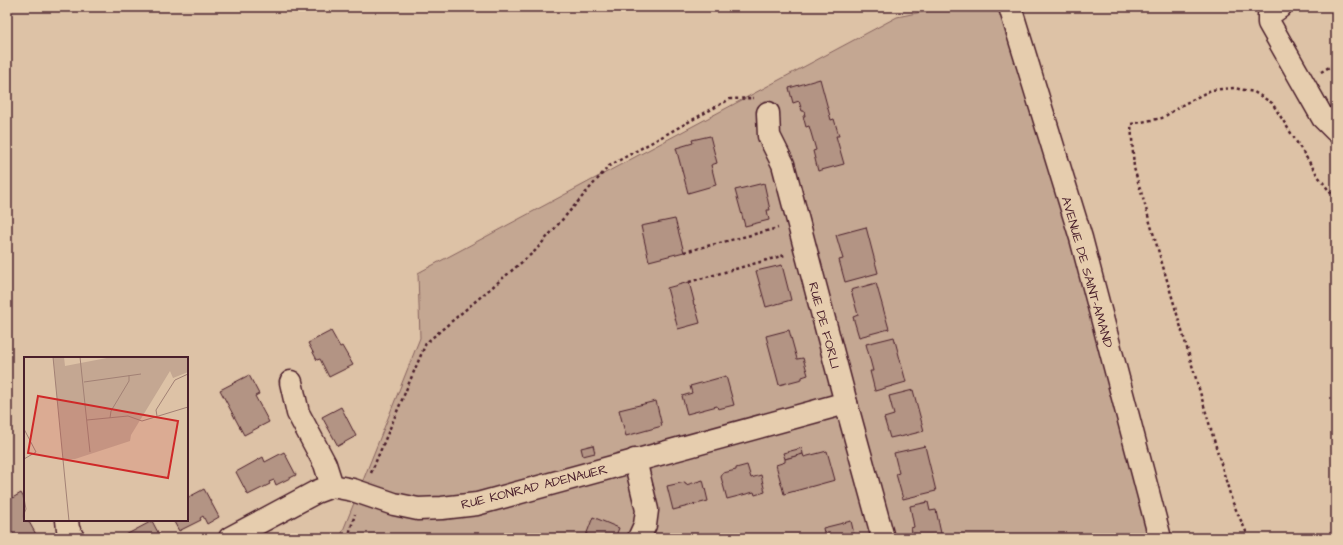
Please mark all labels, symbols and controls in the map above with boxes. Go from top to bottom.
street label: AVENUE DE SAINT-AMAND [1057,194,1117,351]
street label: RUE DE FORLI [804,280,844,370]
inset map [24,357,188,521]
street label: RUE KONRAD ADENAUER [459,460,609,514]

